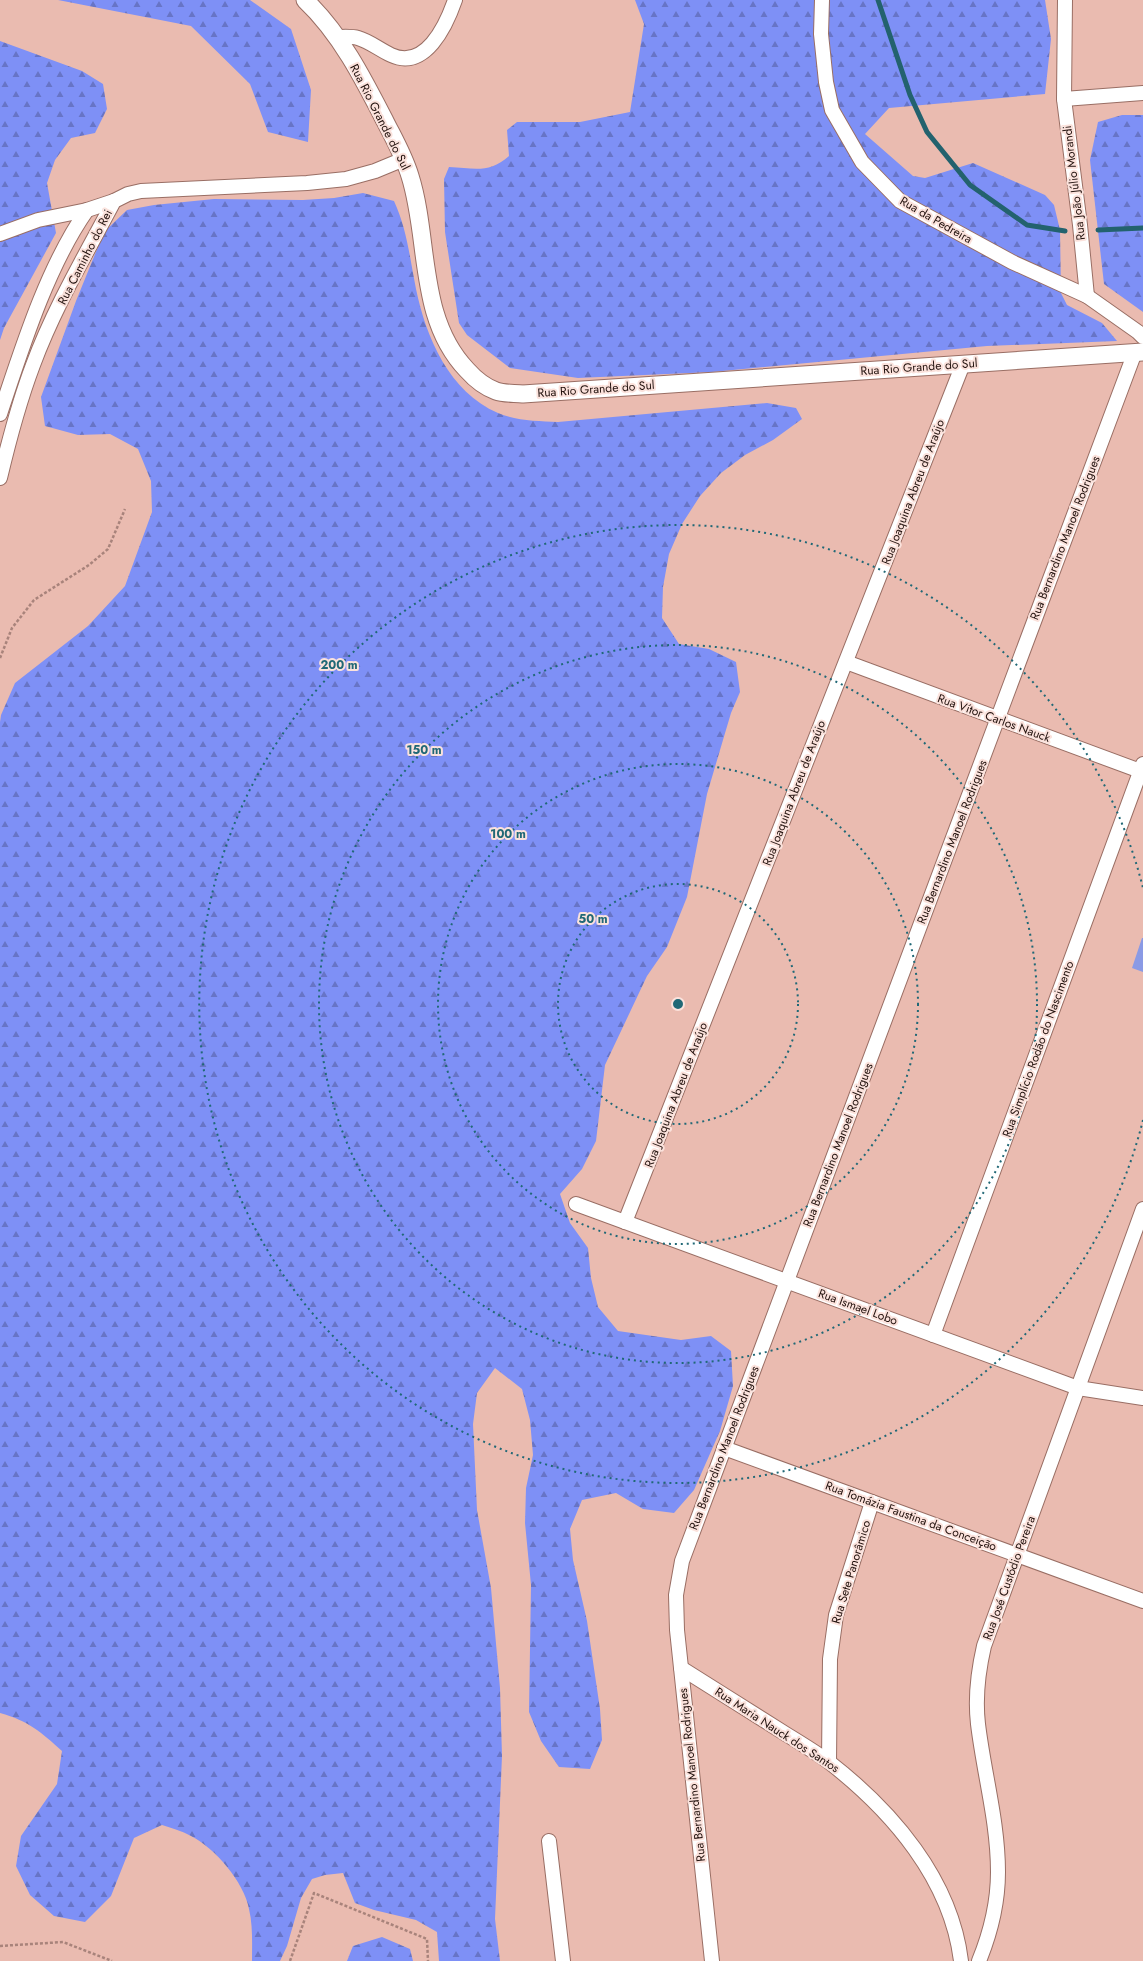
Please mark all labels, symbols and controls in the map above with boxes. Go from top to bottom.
street label: Rua Rio Grande do Sul [345,61,415,173]
street label: Rua João Júlio Morandi [1058,125,1090,241]
street label: Rua da Pedreira [896,192,976,248]
street label: Rua Caminho do Rei [53,206,117,308]
street label: Rua Rio Grande do Sul [860,354,978,380]
street label: Rua Rio Grande do Sul [537,376,655,402]
street label: Rua Joaquina Abreu de Araújo [877,416,949,567]
street label: Rua Bernardino Manoel Rodrigues [1025,453,1105,623]
text: 200 m [320,656,358,674]
street label: Rua Vítor Carlos Nauck [935,689,1054,747]
street label: Rua Joaquina Abreu de Araújo [758,717,830,868]
text: 150 m [406,741,442,759]
street label: Rua Bernardino Manoel Rodrigues [912,757,992,927]
text: 100 m [490,825,526,843]
text: 50 m [578,910,608,928]
street label: Rua Simplício Rodão do Nascimento [998,958,1078,1140]
centre of rings [671,997,685,1011]
street label: Rua Joaquina Abreu de Araújo [640,1019,712,1170]
street label: Rua Bernardino Manoel Rodrigues [798,1060,878,1230]
street label: Rua Ismael Lobo [816,1284,901,1330]
street label: Rua Bernardino Manoel Rodrigues [684,1363,764,1533]
street label: Rua Tomázia Faustina da Conceição [823,1477,1000,1556]
street label: Rua José Custódio Pereira [978,1513,1040,1643]
street label: Rua Sete Panorâmico [827,1518,875,1626]
street label: Rua Maria Nauck dos Santos [711,1683,843,1777]
street label: Rua Bernardino Manoel Rodrigues [674,1687,710,1863]

